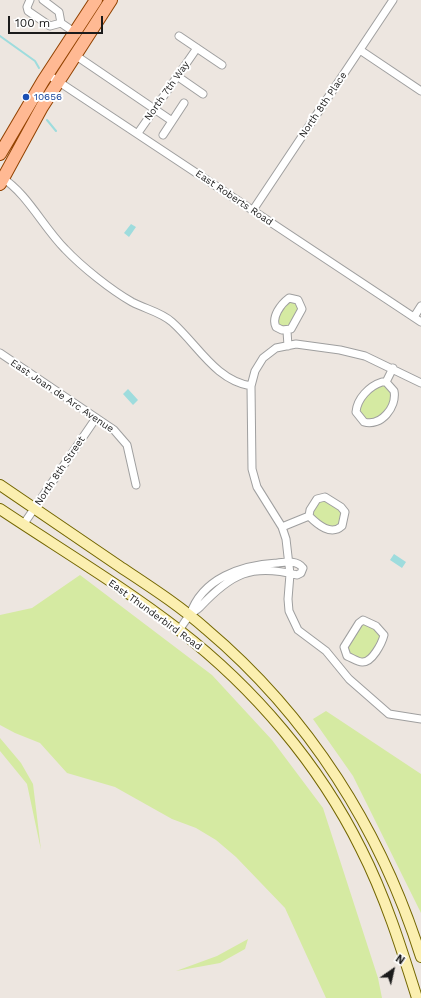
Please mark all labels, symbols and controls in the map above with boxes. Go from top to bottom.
scale bar [10,8,105,34]
text: 100 m [15,16,50,30]
street label: North 7th Way [142,59,192,123]
street label: North 8th Place [297,70,349,140]
place label: 10656 [34,91,62,103]
marker: 10656 [21,92,31,102]
street label: East Roberts Road [193,168,275,228]
street label: East Joan de Arc Avenue [8,357,116,435]
street label: North 8th Street [32,434,88,508]
street label: East Thunderbird Road [106,577,204,653]
north arrow [373,950,413,990]
text: N [393,952,407,967]

